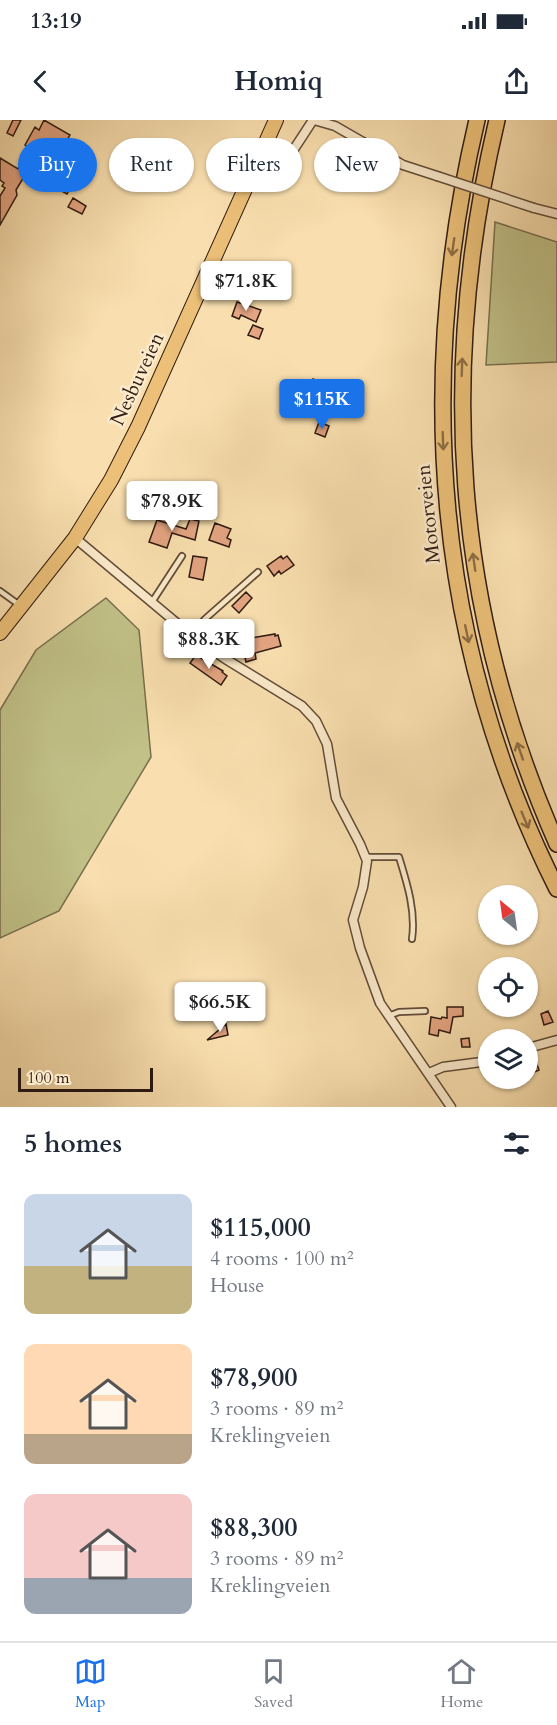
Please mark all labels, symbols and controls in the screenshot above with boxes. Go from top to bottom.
text: 13:19 [30,6,81,36]
text: Homiq [234,63,323,100]
icon: back [24,65,57,98]
icon: share [500,65,533,98]
chip: Buy [18,138,97,192]
chip: Rent [109,138,194,192]
chip: Filters [206,138,302,192]
chip: New [314,138,400,192]
one-way arrow [448,236,459,256]
pin: $71.8K [197,261,295,312]
text: $71.8K [215,267,277,294]
street label: Nesbuveien [104,327,171,430]
one-way arrow [456,358,468,378]
pin: $115K [280,379,364,430]
text: $115K [293,385,351,412]
one-way arrow [437,430,448,450]
street label: Motorveien [409,463,447,565]
pin: $78.9K [123,481,221,532]
text: $78.9K [141,487,203,514]
one-way arrow [468,552,479,572]
pin: $88.3K [160,619,258,670]
one-way arrow [462,624,473,643]
text: $88.3K [178,625,240,652]
one-way arrow [513,742,524,761]
one-way arrow [520,810,531,829]
north arrow [478,885,538,945]
map controls [478,885,538,1089]
button: locate [478,957,538,1017]
pin: $66.5K [171,982,269,1033]
text: $66.5K [189,988,251,1015]
button: layers [478,1029,538,1089]
scale bar [18,1065,153,1092]
text: 100 m [27,1067,69,1089]
text: 5 homes [24,1126,122,1161]
icon: filters [500,1127,533,1160]
text: $115,000 [210,1210,311,1245]
icon: home [72,1218,144,1290]
text: 4 rooms · 100 m² [210,1245,354,1272]
text: House [210,1272,264,1299]
text: $78,900 [210,1360,298,1395]
icon: home [72,1368,144,1440]
text: 3 rooms · 89 m² [210,1395,343,1422]
text: Kreklingveien [210,1422,331,1449]
text: $88,300 [210,1510,298,1545]
icon: home [72,1518,144,1590]
text: 3 rooms · 89 m² [210,1545,343,1572]
text: Kreklingveien [210,1572,331,1599]
tab: Map [74,1655,107,1713]
tab: Saved [254,1655,293,1713]
tab: Home [440,1655,483,1713]

